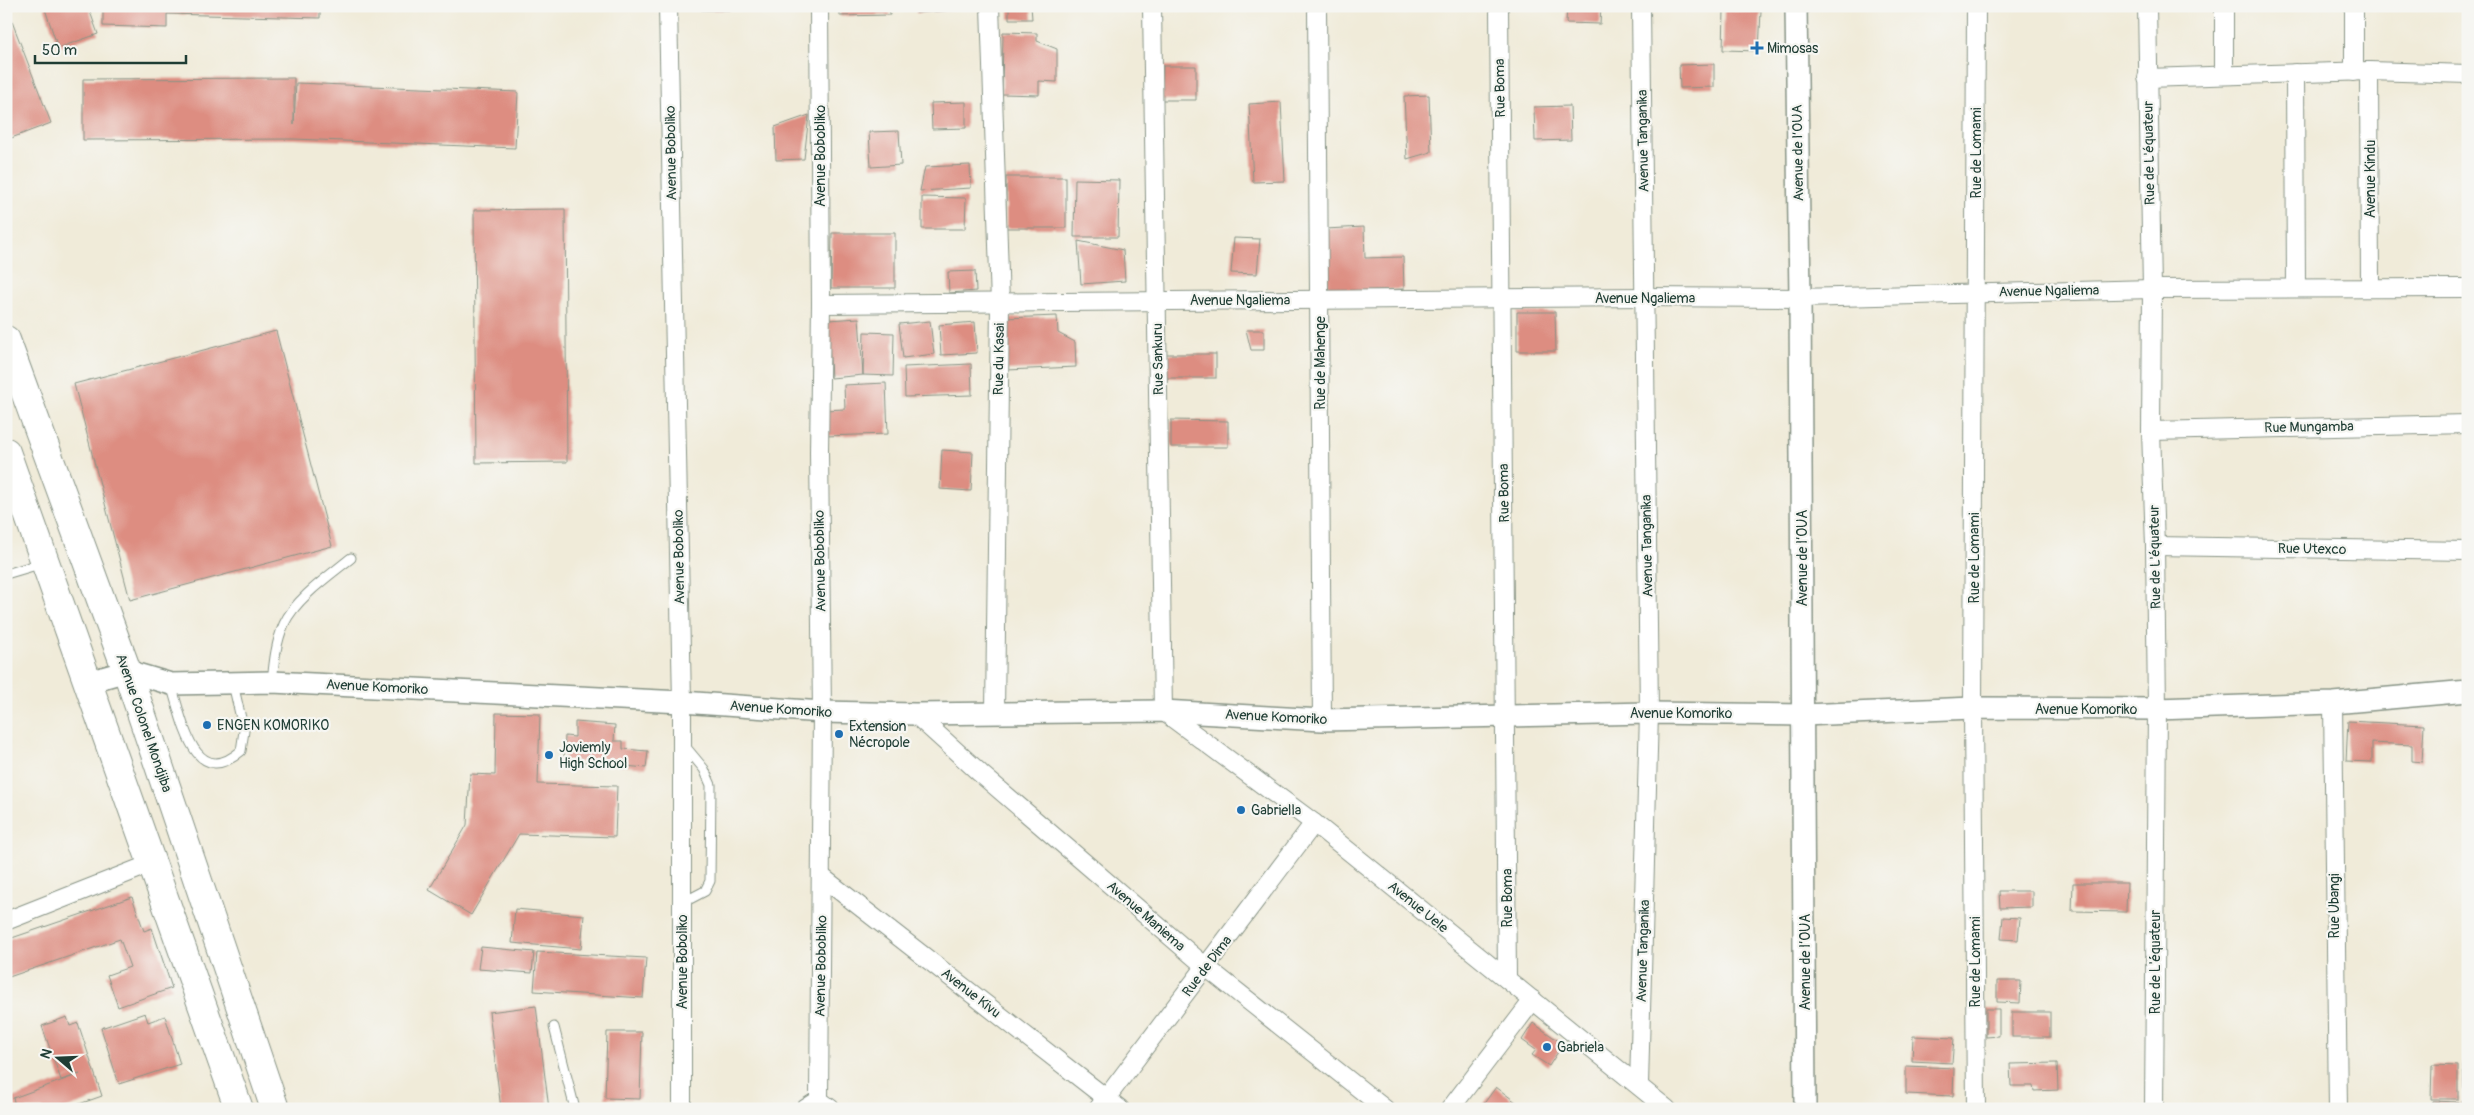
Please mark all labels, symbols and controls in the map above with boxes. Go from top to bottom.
scale bar [35,32,186,64]
place label: Mimosas [1767,40,1819,57]
text: 50 m [42,41,77,60]
marker: Mimosas [1751,42,1763,54]
street label: Rue Boma [1491,58,1509,118]
street label: Avenue Tanganika [1634,89,1652,193]
street label: Rue de L'équateur [2140,101,2158,205]
street label: Avenue de l’OUA [1789,104,1807,202]
street label: Avenue Boboliko [662,105,680,201]
street label: Avenue Bobobliko [812,105,829,207]
street label: Rue de Lomami [1968,107,1985,198]
street label: Avenue Kindu [2362,140,2379,218]
street label: Avenue Ngaliema [1999,282,2099,300]
street label: Avenue Ngaliema [1595,290,1695,307]
street label: Avenue Ngaliema [1190,292,1290,309]
street label: Rue de Mahenge [1312,316,1329,410]
street label: Rue du Kasai [990,322,1008,395]
street label: Rue Sankuru [1149,323,1167,395]
street label: Rue Mungamba [2264,418,2354,436]
street label: Rue Boma [1495,463,1513,523]
street label: Avenue Tanganika [1638,494,1656,598]
street label: Rue de L'équateur [2146,505,2164,609]
street label: Avenue Boboliko [670,509,688,605]
street label: Avenue Bobobliko [811,509,829,612]
street label: Avenue de l’OUA [1794,510,1811,606]
street label: Rue de Lomami [1966,512,1983,603]
street label: Rue Utexco [2278,540,2347,558]
street label: Avenue Colonel Mondjiba [112,651,176,795]
street label: Avenue Komoriko [325,676,429,698]
street label: Avenue Komoriko [729,697,833,721]
street label: Avenue Komoriko [2035,701,2138,718]
street label: Avenue Komoriko [1630,705,1733,722]
street label: Avenue Komoriko [1224,706,1328,728]
place label: ENGEN KOMORIKO [217,717,329,734]
place label: Extension Nécropole [849,718,910,751]
marker: ENGEN KOMORIKO [201,719,213,731]
marker: Extension Nécropole [833,728,845,740]
place label: Joviemly High School [559,739,627,772]
marker: Joviemly High School [543,749,555,761]
place label: Gabriella [1251,802,1301,819]
marker: Gabriella [1235,804,1247,816]
street label: Rue Boma [1499,868,1516,928]
street label: Rue Ubangi [2326,873,2343,938]
street label: Avenue Maniema [1103,877,1189,955]
street label: Avenue Uele [1384,878,1452,936]
street label: Avenue Tanganika [1633,899,1653,1003]
street label: Rue de L'équateur [2147,910,2164,1014]
street label: Avenue Boboliko [674,914,691,1010]
street label: Avenue Bobobliko [812,914,830,1017]
street label: Avenue de l’OUA [1797,914,1814,1010]
street label: Rue de Lomami [1967,916,1984,1007]
street label: Rue de Dima [1179,932,1235,1000]
street label: Avenue Kivu [938,965,1004,1021]
north arrow [32,1032,82,1082]
place label: Gabriela [1557,1039,1604,1056]
marker: Gabriela [1541,1041,1553,1053]
text: N [37,1047,56,1061]

